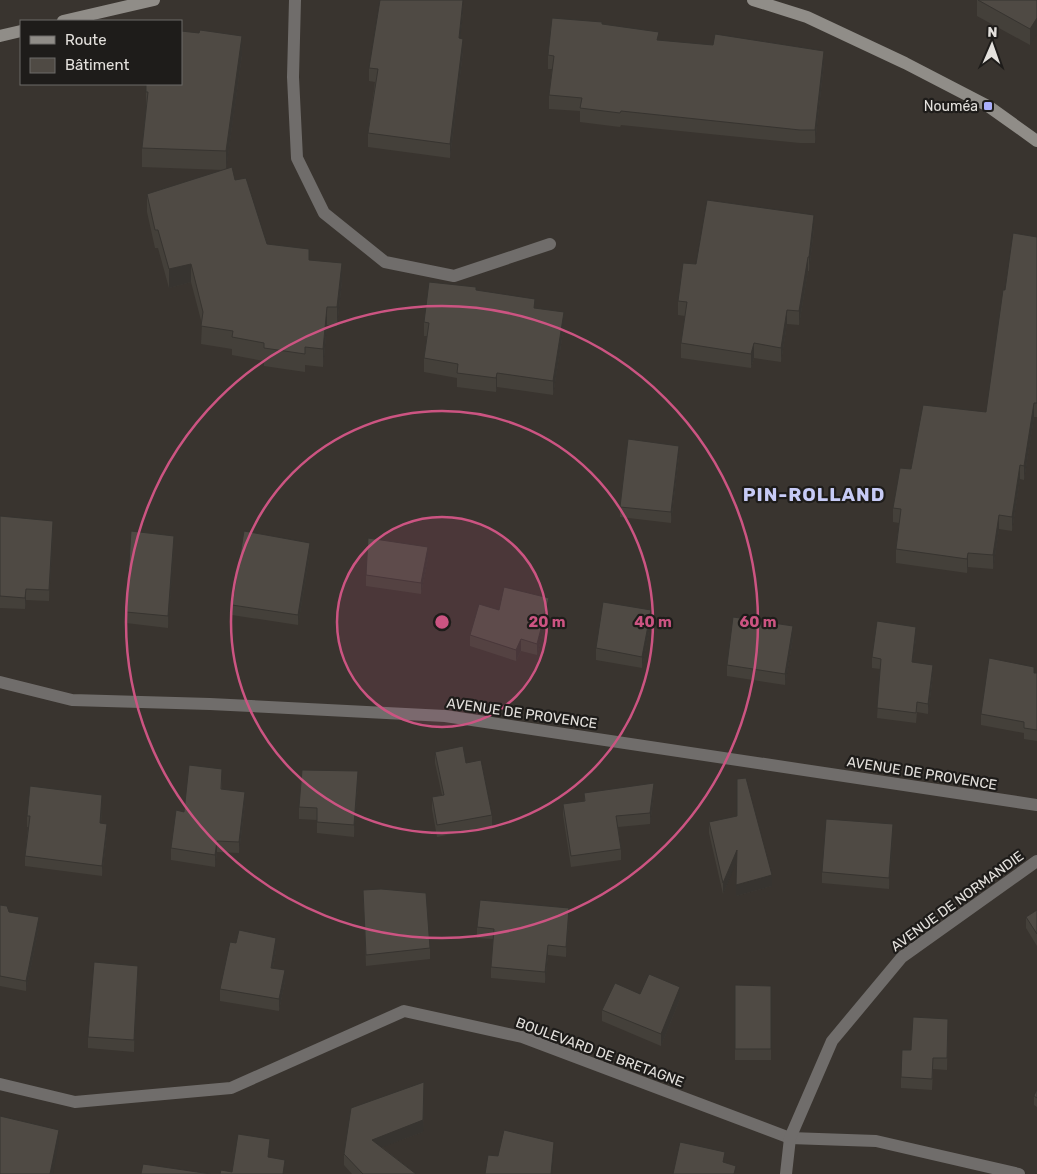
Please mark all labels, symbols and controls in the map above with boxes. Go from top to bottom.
legend [20,20,182,85]
north arrow [967,20,1017,70]
text: N [987,24,998,41]
text: Route [65,31,107,49]
text: Bâtiment [65,56,129,74]
place label: Nouméa [924,98,978,115]
marker: Nouméa [982,100,994,112]
district label: PIN-ROLLAND [743,483,885,506]
centre of rings [433,613,451,631]
text: 20 m [529,613,565,631]
text: 40 m [634,613,672,631]
text: 60 m [740,613,776,631]
street label: AVENUE DE PROVENCE [446,695,598,732]
street label: AVENUE DE PROVENCE [846,753,998,794]
street label: AVENUE DE NORMANDIE [888,848,1027,955]
street label: BOULEVARD DE BRETAGNE [513,1014,686,1091]

